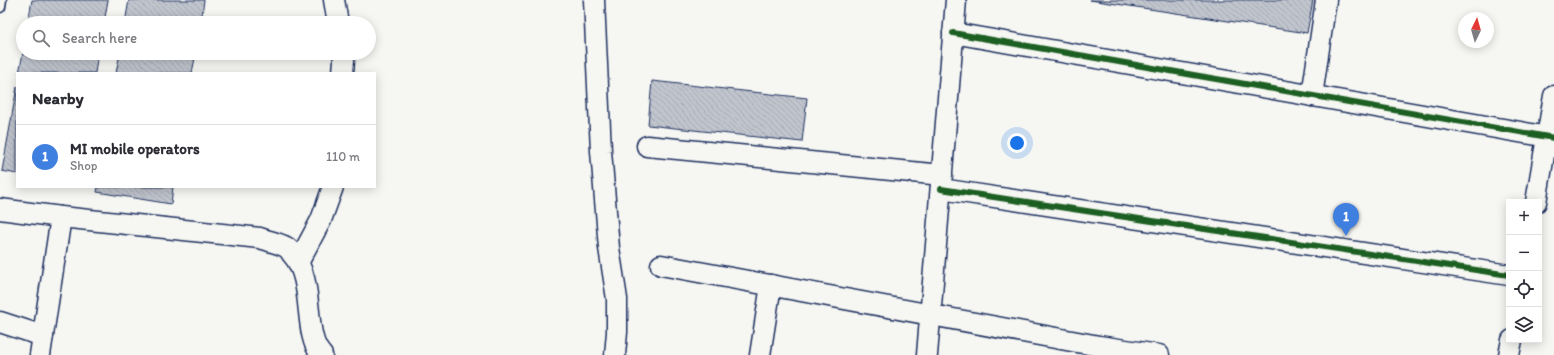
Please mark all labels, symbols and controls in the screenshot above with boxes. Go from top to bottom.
north arrow [1458,12,1494,48]
search box [16,16,376,60]
icon: search [30,27,52,49]
text: Search here [62,29,137,47]
text: Nearby [32,88,84,108]
your location [1007,133,1027,153]
text: MI mobile operators [70,140,200,158]
text: 1 [42,149,48,164]
text: 110 m [326,149,360,164]
text: Shop [70,158,97,173]
map controls [1506,199,1542,343]
button: + [1506,199,1542,235]
pin: 1 [1333,203,1359,236]
button: − [1506,235,1542,271]
button: locate [1506,271,1542,307]
button: layers [1506,307,1542,343]

